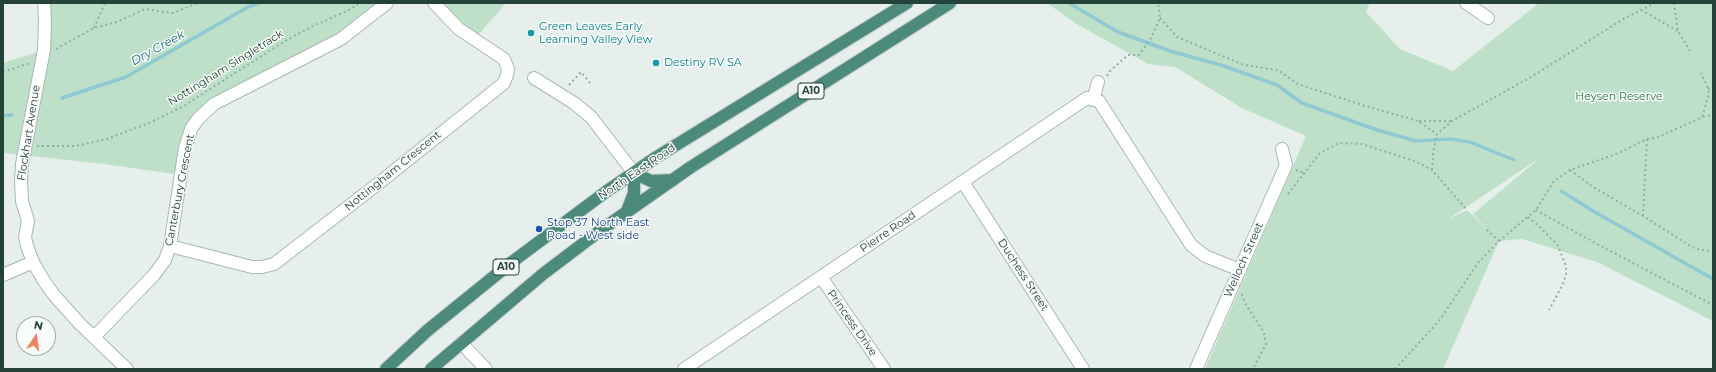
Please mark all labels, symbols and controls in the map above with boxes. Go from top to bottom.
place label: Green Leaves Early Learning Valley View [539,20,652,46]
water label: Dry Creek [129,27,187,69]
street label: Nottingham Singletrack [166,27,286,109]
marker: Green Leaves Early Learning Valley View [526,28,536,38]
place label: Destiny RV SA [664,56,742,70]
marker: Destiny RV SA [651,58,661,68]
road number: A10 [798,83,824,99]
street label: Flockhart Avenue [15,84,43,182]
park label: Heysen Reserve [1575,90,1663,104]
street label: Nottingham Crescent [342,128,444,214]
street label: Canterbury Crescent [163,133,197,247]
street label: North East Road [596,141,678,203]
street label: Pierre Road [858,209,918,255]
place label: Stop 37 North East Road - West side [547,216,649,242]
street label: Welloch Street [1222,220,1266,300]
marker: Stop 37 North East Road - West side [534,224,544,234]
street label: Duchess Street [995,236,1051,314]
road number: A10 [493,259,519,275]
street label: Princess Drive [824,287,880,359]
north arrow [16,316,56,356]
text: N [33,317,44,333]

